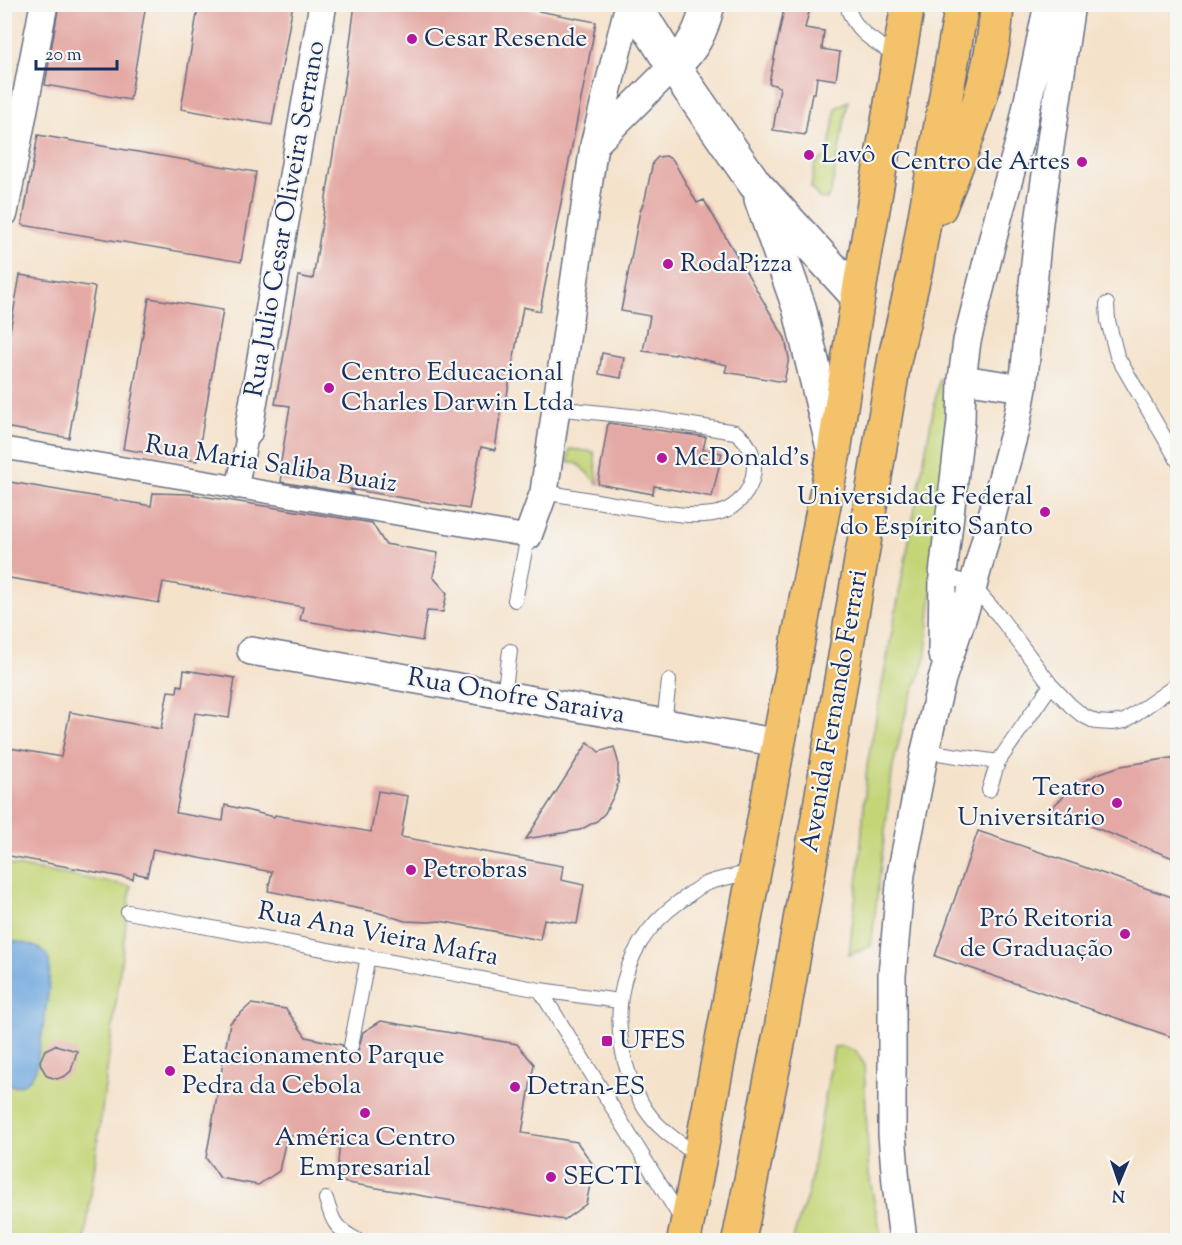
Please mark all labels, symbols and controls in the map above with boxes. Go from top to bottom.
place label: Cesar Resende [424,21,588,58]
marker: Cesar Resende [405,32,419,46]
scale bar [36,33,117,71]
street label: Rua Julio Cesar Oliveira Serrano [236,38,336,400]
text: 20 m [45,43,82,69]
place label: Lavô [821,137,875,174]
place label: Centro de Artes [890,144,1070,181]
marker: Lavô [802,148,816,162]
marker: Centro de Artes [1075,155,1089,169]
place label: RodaPizza [680,246,792,283]
marker: RodaPizza [661,257,675,271]
place label: Centro Educacional Charles Darwin Ltda [341,355,574,422]
marker: Centro Educacional Charles Darwin Ltda [322,381,336,395]
street label: Rua Maria Saliba Buaiz [142,427,400,503]
place label: McDonald's [674,440,809,477]
marker: McDonald's [655,451,669,465]
place label: Universidade Federal do Espírito Santo [797,479,1033,546]
marker: Universidade Federal do Espírito Santo [1038,505,1052,519]
street label: Avenida Fernando Ferrari [792,567,878,855]
street label: Rua Onofre Saraiva [404,660,628,734]
place label: Teatro Universitário [957,770,1105,837]
marker: Teatro Universitário [1110,796,1124,810]
place label: Petrobras [423,852,527,889]
marker: Petrobras [404,863,418,877]
street label: Rua Ana Vieira Mafra [255,894,501,976]
place label: Pró Reitoria de Graduação [960,901,1113,968]
marker: Pró Reitoria de Graduação [1118,927,1132,941]
place label: UFES [619,1023,686,1060]
marker: UFES [600,1034,614,1048]
place label: Eatacionamento Parque Pedra da Cebola [182,1038,445,1105]
marker: Eatacionamento Parque Pedra da Cebola [163,1064,177,1078]
place label: Detran-ES [527,1069,645,1106]
marker: Detran-ES [508,1080,522,1094]
marker: América Centro Empresarial [358,1106,372,1120]
place label: América Centro Empresarial [274,1120,456,1187]
north arrow [1089,1152,1149,1212]
place label: SECTI [563,1159,642,1196]
marker: SECTI [544,1170,558,1184]
text: N [1112,1183,1125,1206]

